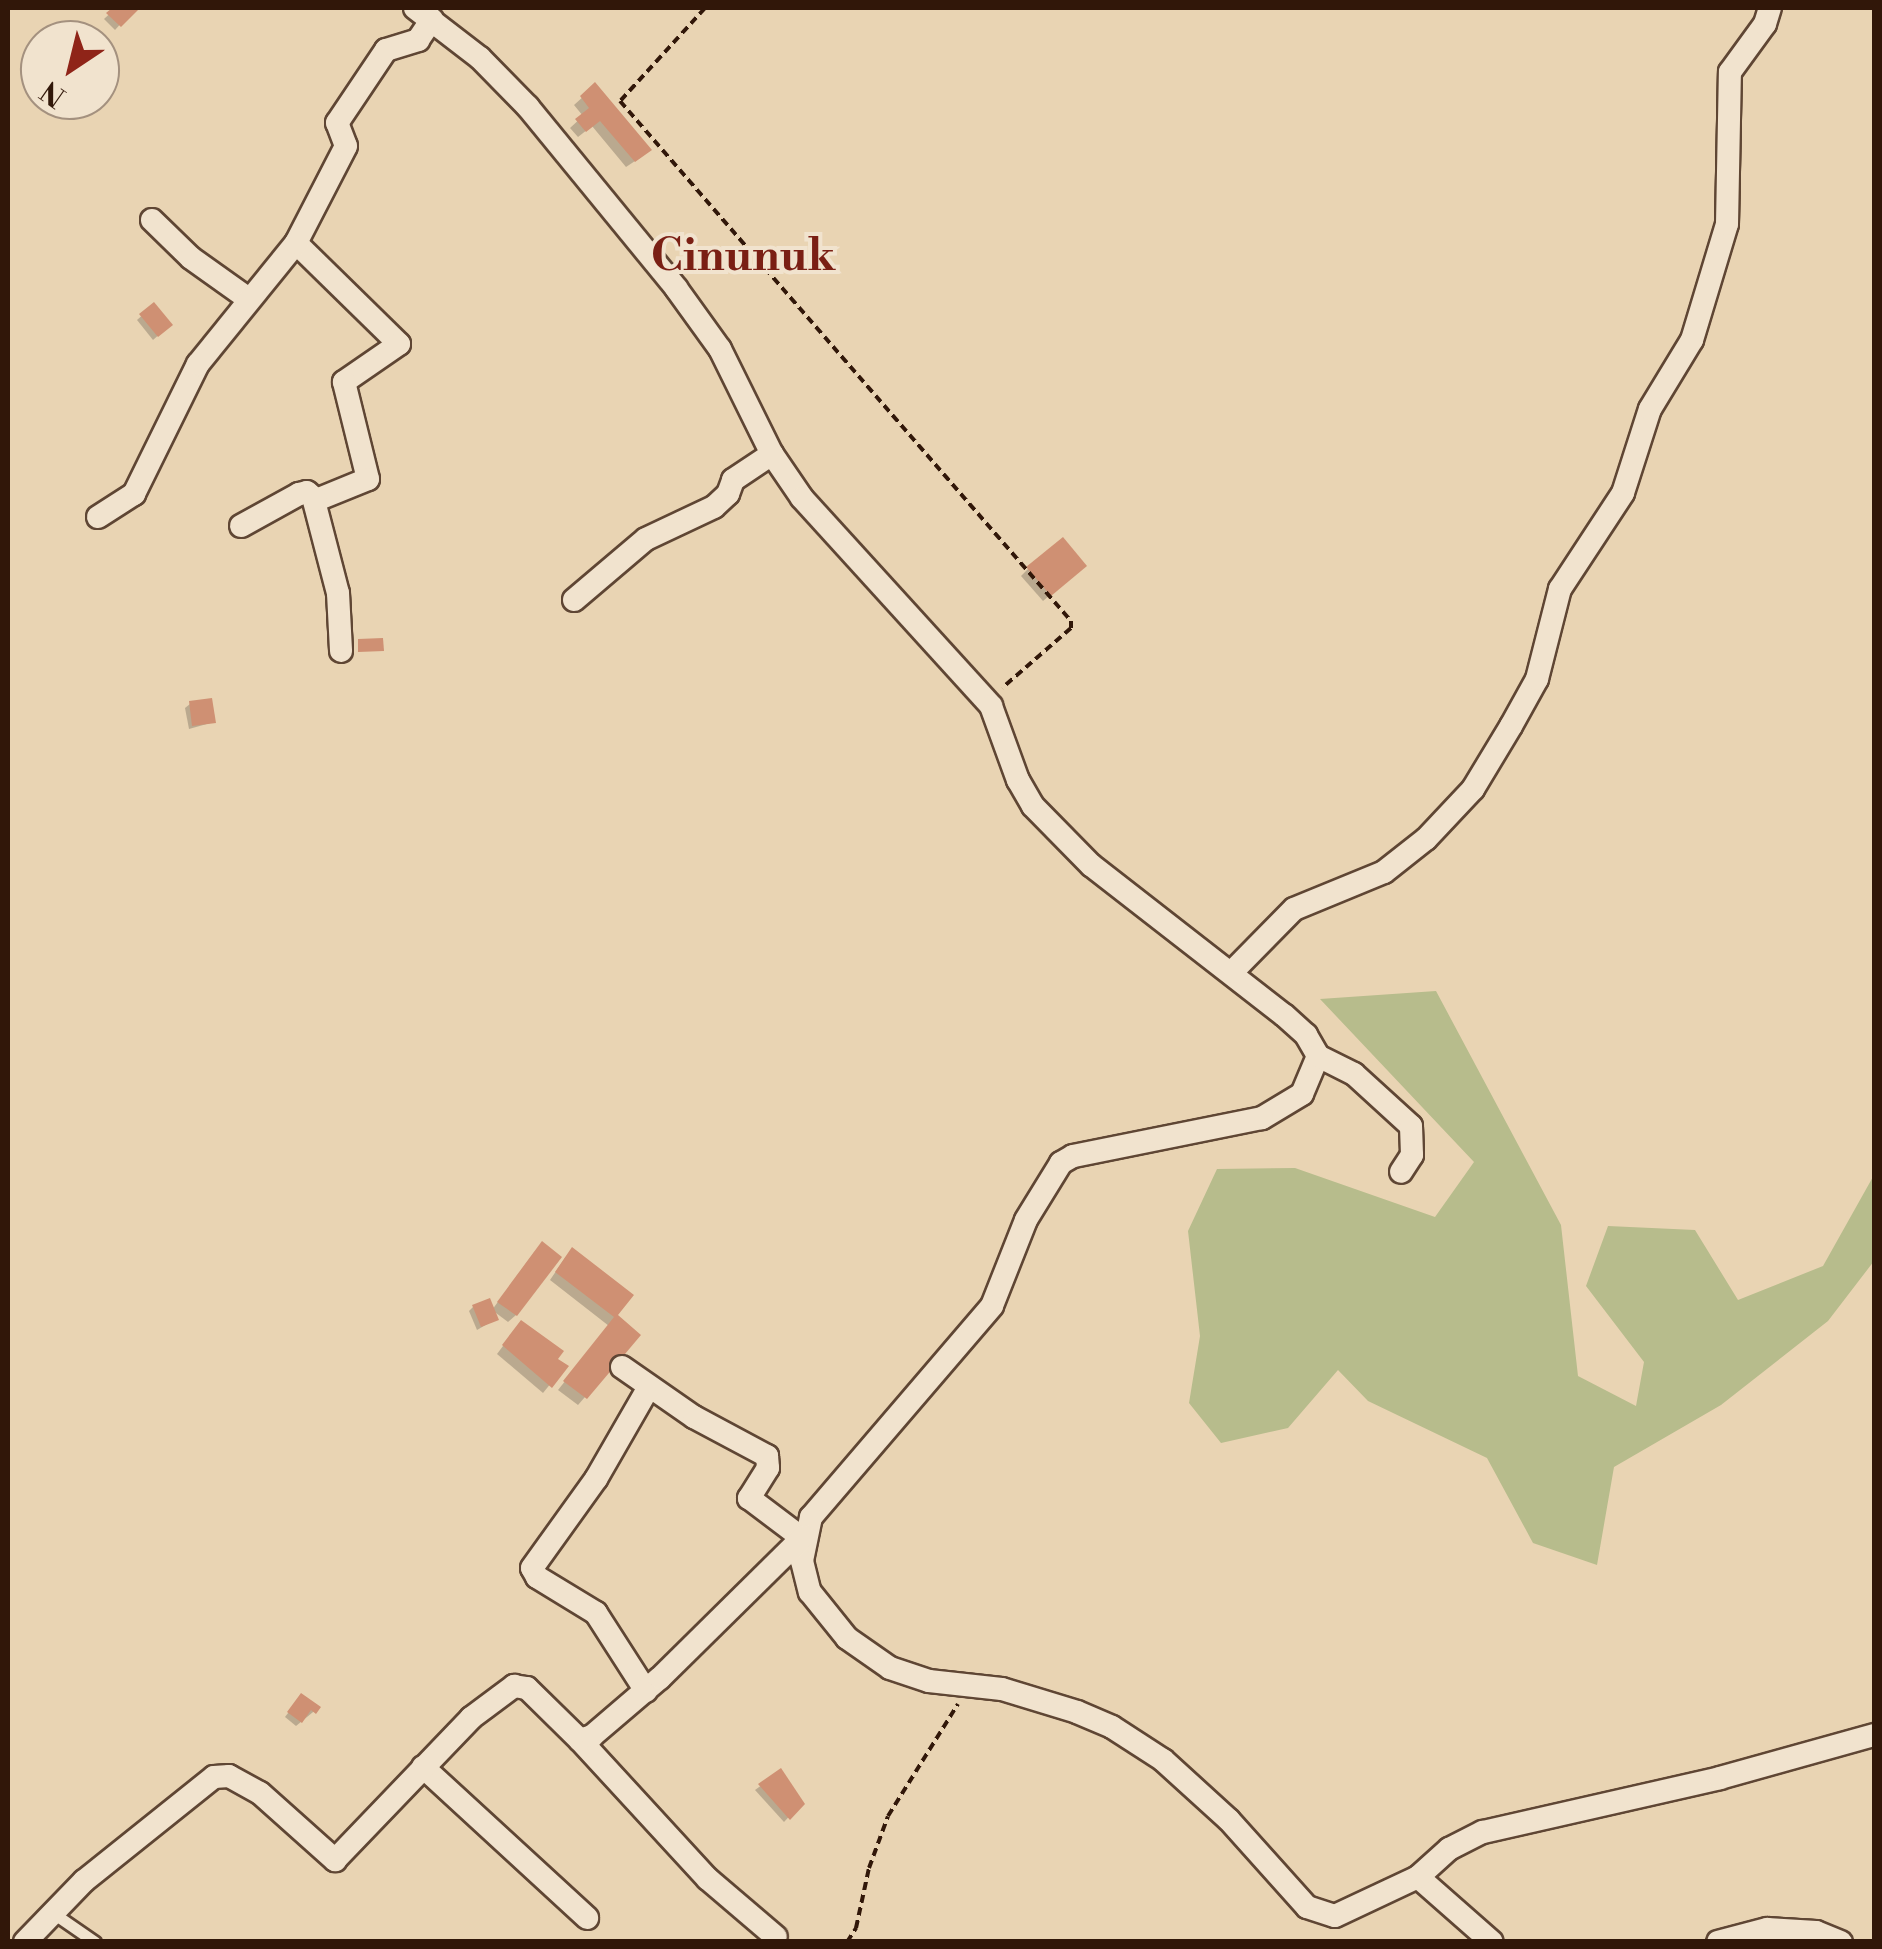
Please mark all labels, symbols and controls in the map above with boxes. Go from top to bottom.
north arrow [20,20,120,120]
text: N [35,73,73,114]
district label: Cinunuk [651,230,835,284]

